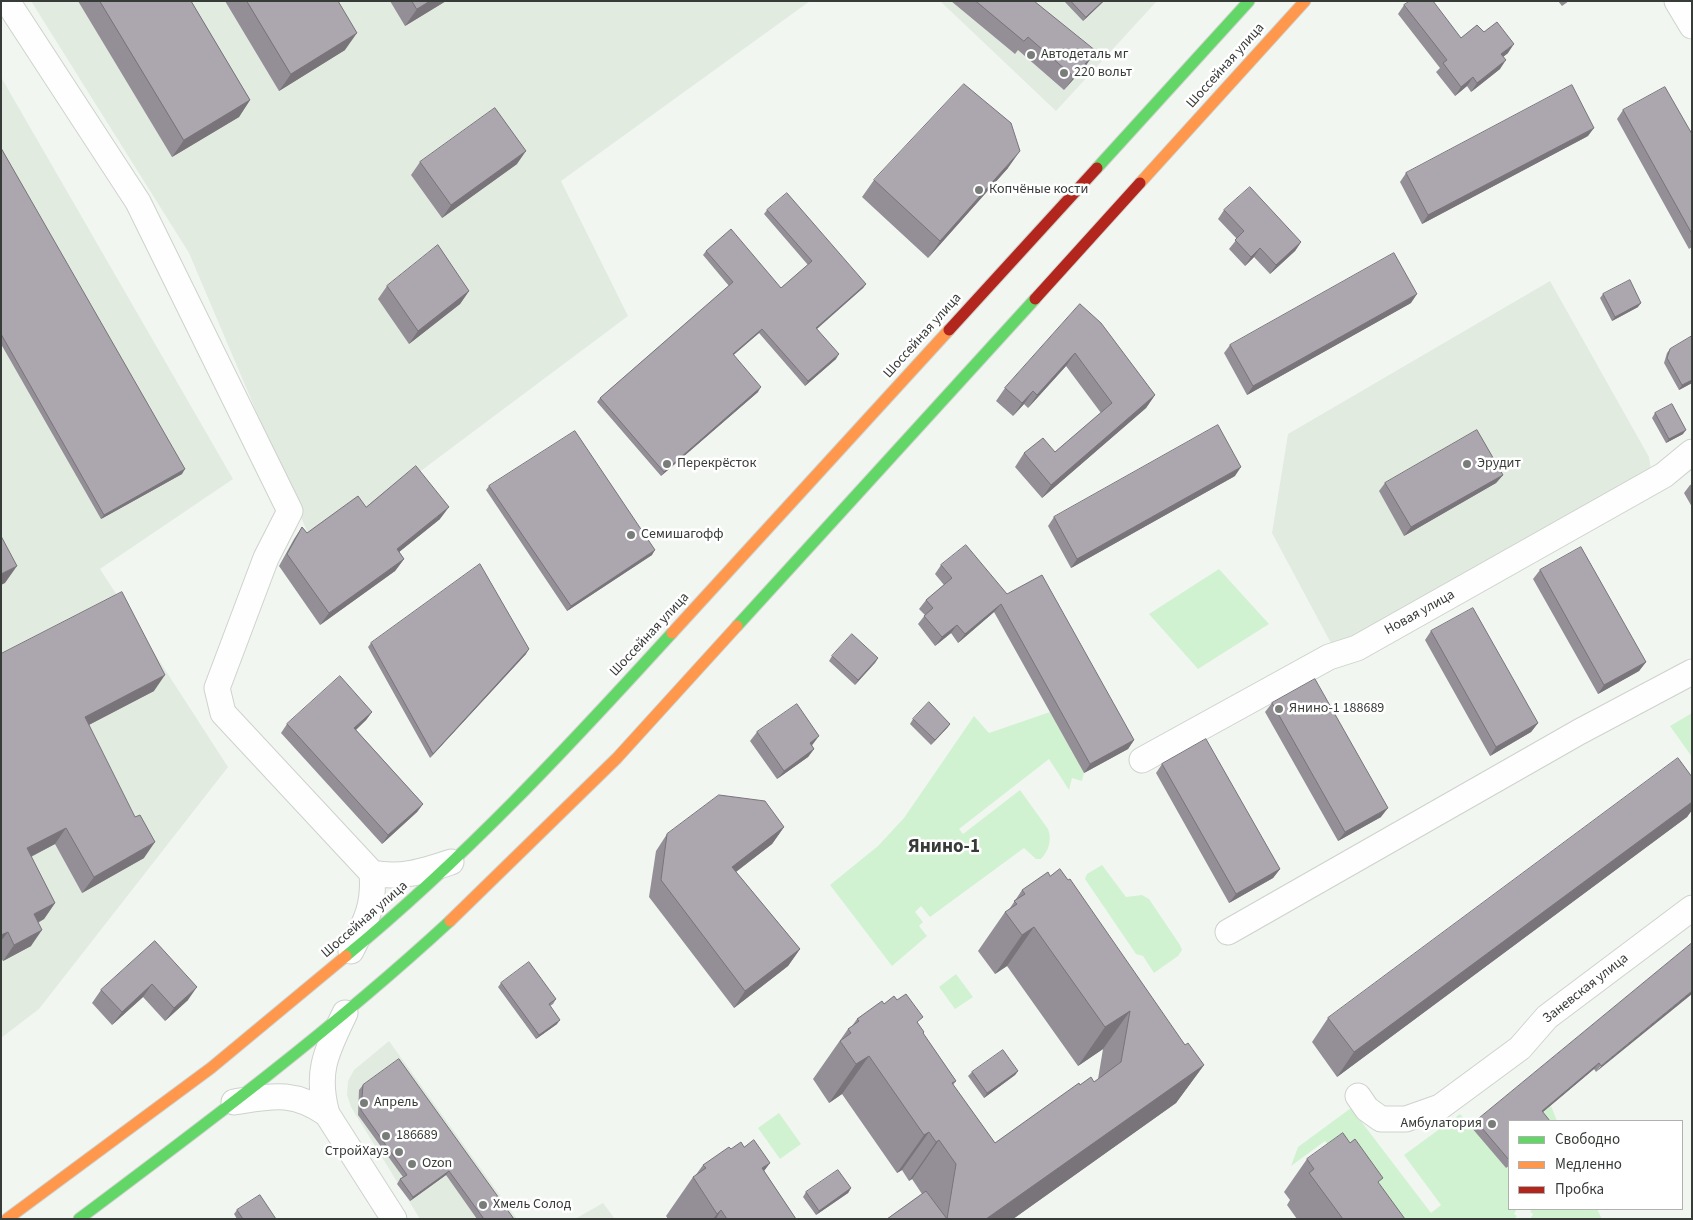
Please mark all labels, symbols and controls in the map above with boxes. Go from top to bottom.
street label: Шоссейная улица [1183,20,1269,112]
place label: Автодеталь мг [1041,47,1128,63]
marker: Автодеталь мг [1025,49,1037,61]
place label: 220 вольт [1074,65,1132,81]
marker: 220 вольт [1058,67,1070,79]
place label: Копчёные кости [989,182,1088,198]
marker: Копчёные кости [973,184,985,196]
street label: Шоссейная улица [880,290,966,382]
place label: Перекрёсток [677,456,756,472]
place label: Эрудит [1477,456,1521,472]
marker: Перекрёсток [661,458,673,470]
marker: Эрудит [1461,458,1473,470]
place label: Семишагофф [641,527,724,543]
marker: Семишагофф [625,529,637,541]
street label: Новая улица [1382,587,1458,639]
street label: Шоссейная улица [607,590,693,680]
place label: Янино-1 188689 [1289,701,1384,717]
marker: Янино-1 188689 [1273,703,1285,715]
district label: Янино-1 [908,837,980,859]
street label: Шоссейная улица [319,878,411,962]
street label: Заневская улица [1540,950,1632,1028]
place label: Апрель [374,1095,418,1111]
marker: Апрель [358,1097,370,1109]
place label: Амбулатория [1401,1116,1482,1132]
marker: Амбулатория [1486,1118,1498,1130]
legend [1508,1120,1683,1210]
place label: 186689 [396,1128,438,1144]
text: Свободно [1555,1129,1620,1150]
marker: 186689 [380,1130,392,1142]
place label: СтройХауз [325,1144,389,1160]
marker: СтройХауз [393,1146,405,1158]
text: Медленно [1555,1154,1622,1175]
place label: Ozon [422,1156,452,1172]
marker: Ozon [406,1158,418,1170]
text: Пробка [1555,1179,1604,1200]
place label: Хмель Солод [493,1197,571,1213]
marker: Хмель Солод [477,1199,489,1211]

